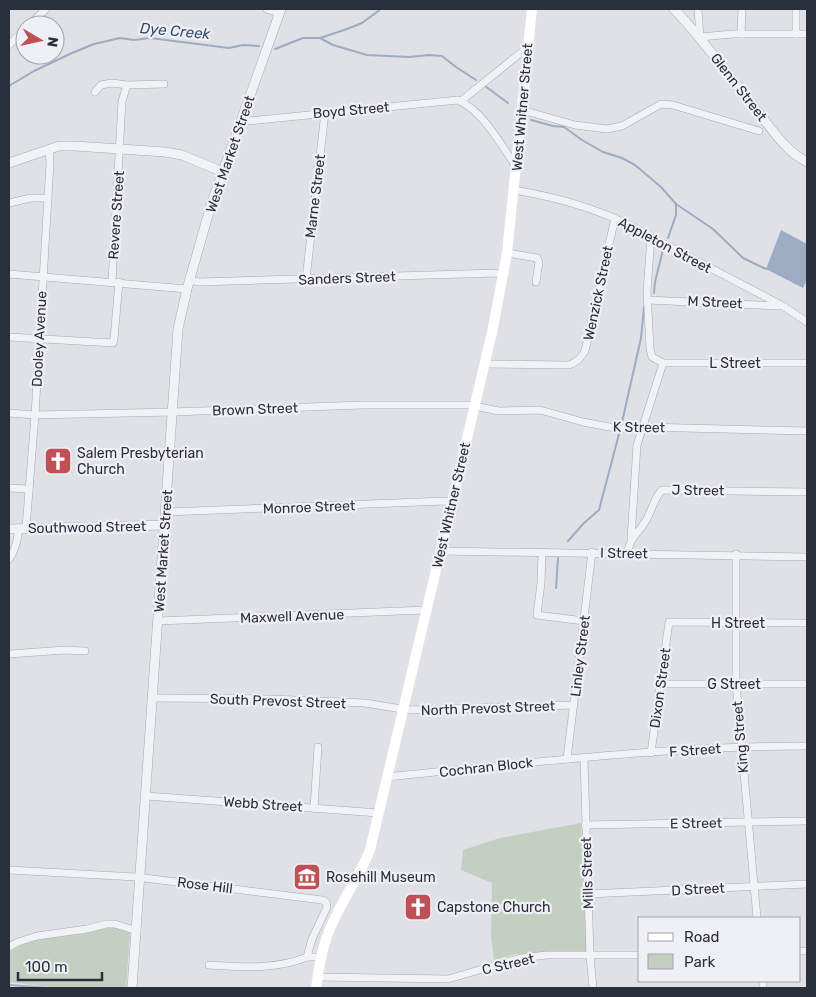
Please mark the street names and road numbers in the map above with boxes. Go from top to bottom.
street label: West Whitner Street [508,42,537,172]
street label: Glenn Street [707,50,771,125]
street label: West Market Street [202,93,259,215]
street label: Boyd Street [312,99,391,122]
street label: Marne Street [302,153,329,239]
street label: Revere Street [105,170,128,260]
street label: Appleton Street [615,214,715,277]
street label: Wenzick Street [580,244,617,342]
street label: Sanders Street [298,268,397,289]
street label: Dooley Avenue [28,290,51,387]
street label: M Street [687,293,743,312]
street label: L Street [709,355,761,372]
street label: Brown Street [212,399,299,419]
street label: K Street [613,419,666,436]
street label: West Whitner Street [429,440,474,570]
street label: J Street [671,482,725,499]
street label: West Market Street [151,489,176,613]
street label: Monroe Street [262,497,356,518]
street label: Southwood Street [28,518,147,537]
street label: I Street [600,545,649,562]
street label: Maxwell Avenue [240,606,345,627]
street label: Linley Street [567,614,594,698]
street label: H Street [711,615,765,632]
street label: Dixon Street [646,646,675,729]
street label: G Street [707,676,761,693]
street label: South Prevost Street [210,691,347,712]
street label: North Prevost Street [421,698,556,719]
street label: King Street [729,700,752,774]
street label: F Street [669,740,722,761]
street label: Cochran Block [438,754,535,781]
street label: Webb Street [223,793,304,816]
street label: E Street [670,815,723,832]
street label: Mills Street [578,836,597,909]
street label: Rose Hill [176,874,234,897]
street label: D Street [671,880,726,899]
street label: C Street [480,950,536,979]

